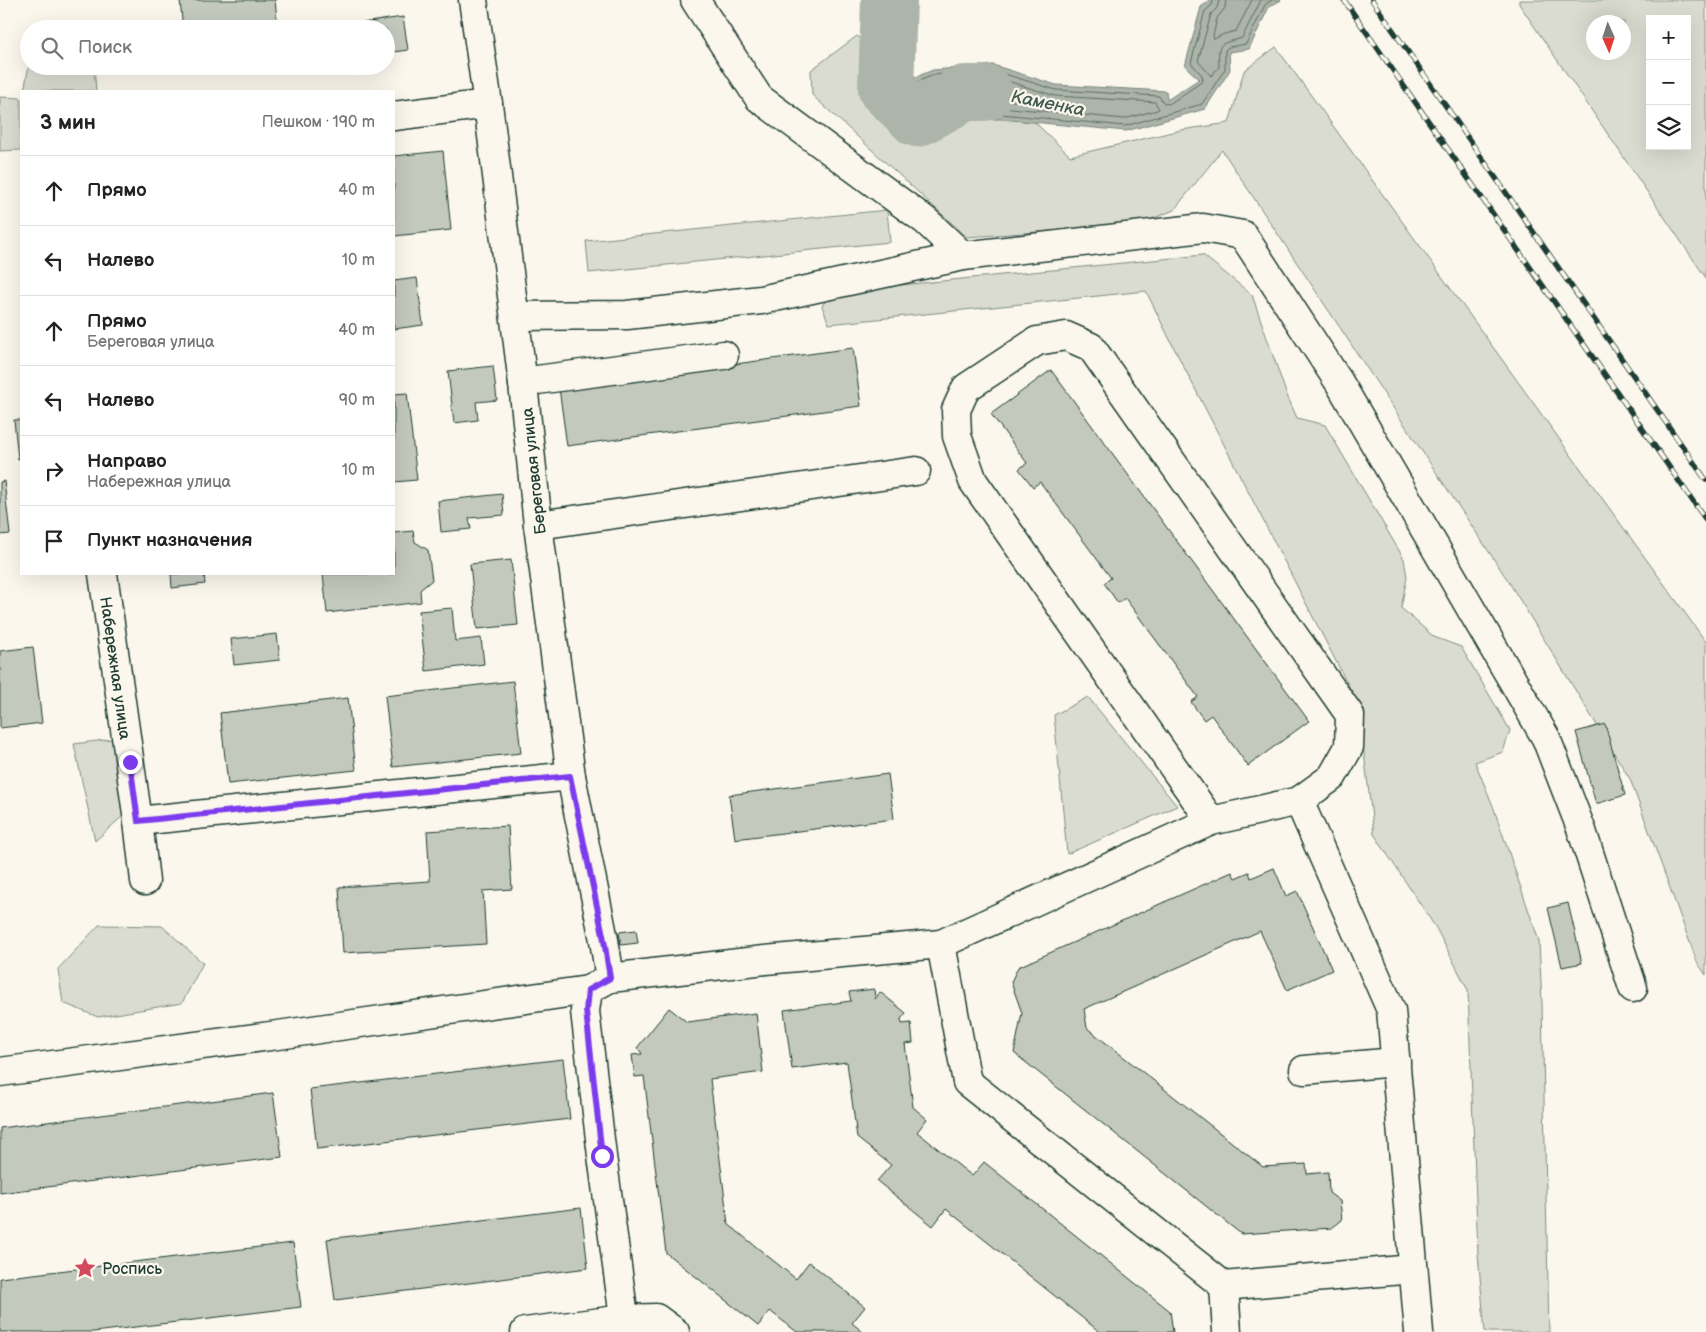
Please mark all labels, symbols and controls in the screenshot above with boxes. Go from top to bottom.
north arrow [1586,15,1631,60]
map controls [1646,15,1691,150]
button: + [1646,15,1691,60]
search box [20,20,395,75]
icon: search [38,34,66,62]
text: Поиск [78,36,132,59]
button: − [1646,60,1691,105]
water label: Каменка [1009,86,1087,121]
button: layers [1646,105,1691,150]
text: 3 мин [40,110,96,135]
text: Пешком · 190 m [262,113,375,132]
icon: ahead [40,177,68,205]
text: Прямо [87,179,147,202]
text: 40 m [338,181,375,200]
icon: left [40,247,68,275]
text: Налево [87,249,154,272]
text: 10 m [342,251,375,270]
text: Прямо [87,310,147,333]
icon: ahead [40,317,68,345]
text: 40 m [338,321,375,340]
text: Береговая улица [87,333,214,352]
icon: left [40,387,68,415]
text: Налево [87,389,154,412]
text: 90 m [339,391,375,410]
street label: Береговая улица [518,406,551,535]
text: Направо [87,450,167,473]
icon: right [40,457,68,485]
text: 10 m [342,461,375,480]
text: Набережная улица [87,473,231,492]
icon: arrive [40,527,68,555]
text: Пункт назначения [87,529,252,552]
street label: Набережная улица [95,596,134,741]
route end [119,751,142,774]
route start [591,1145,614,1168]
place icon: Роспись [72,1255,98,1281]
place label: Роспись [102,1260,162,1279]

